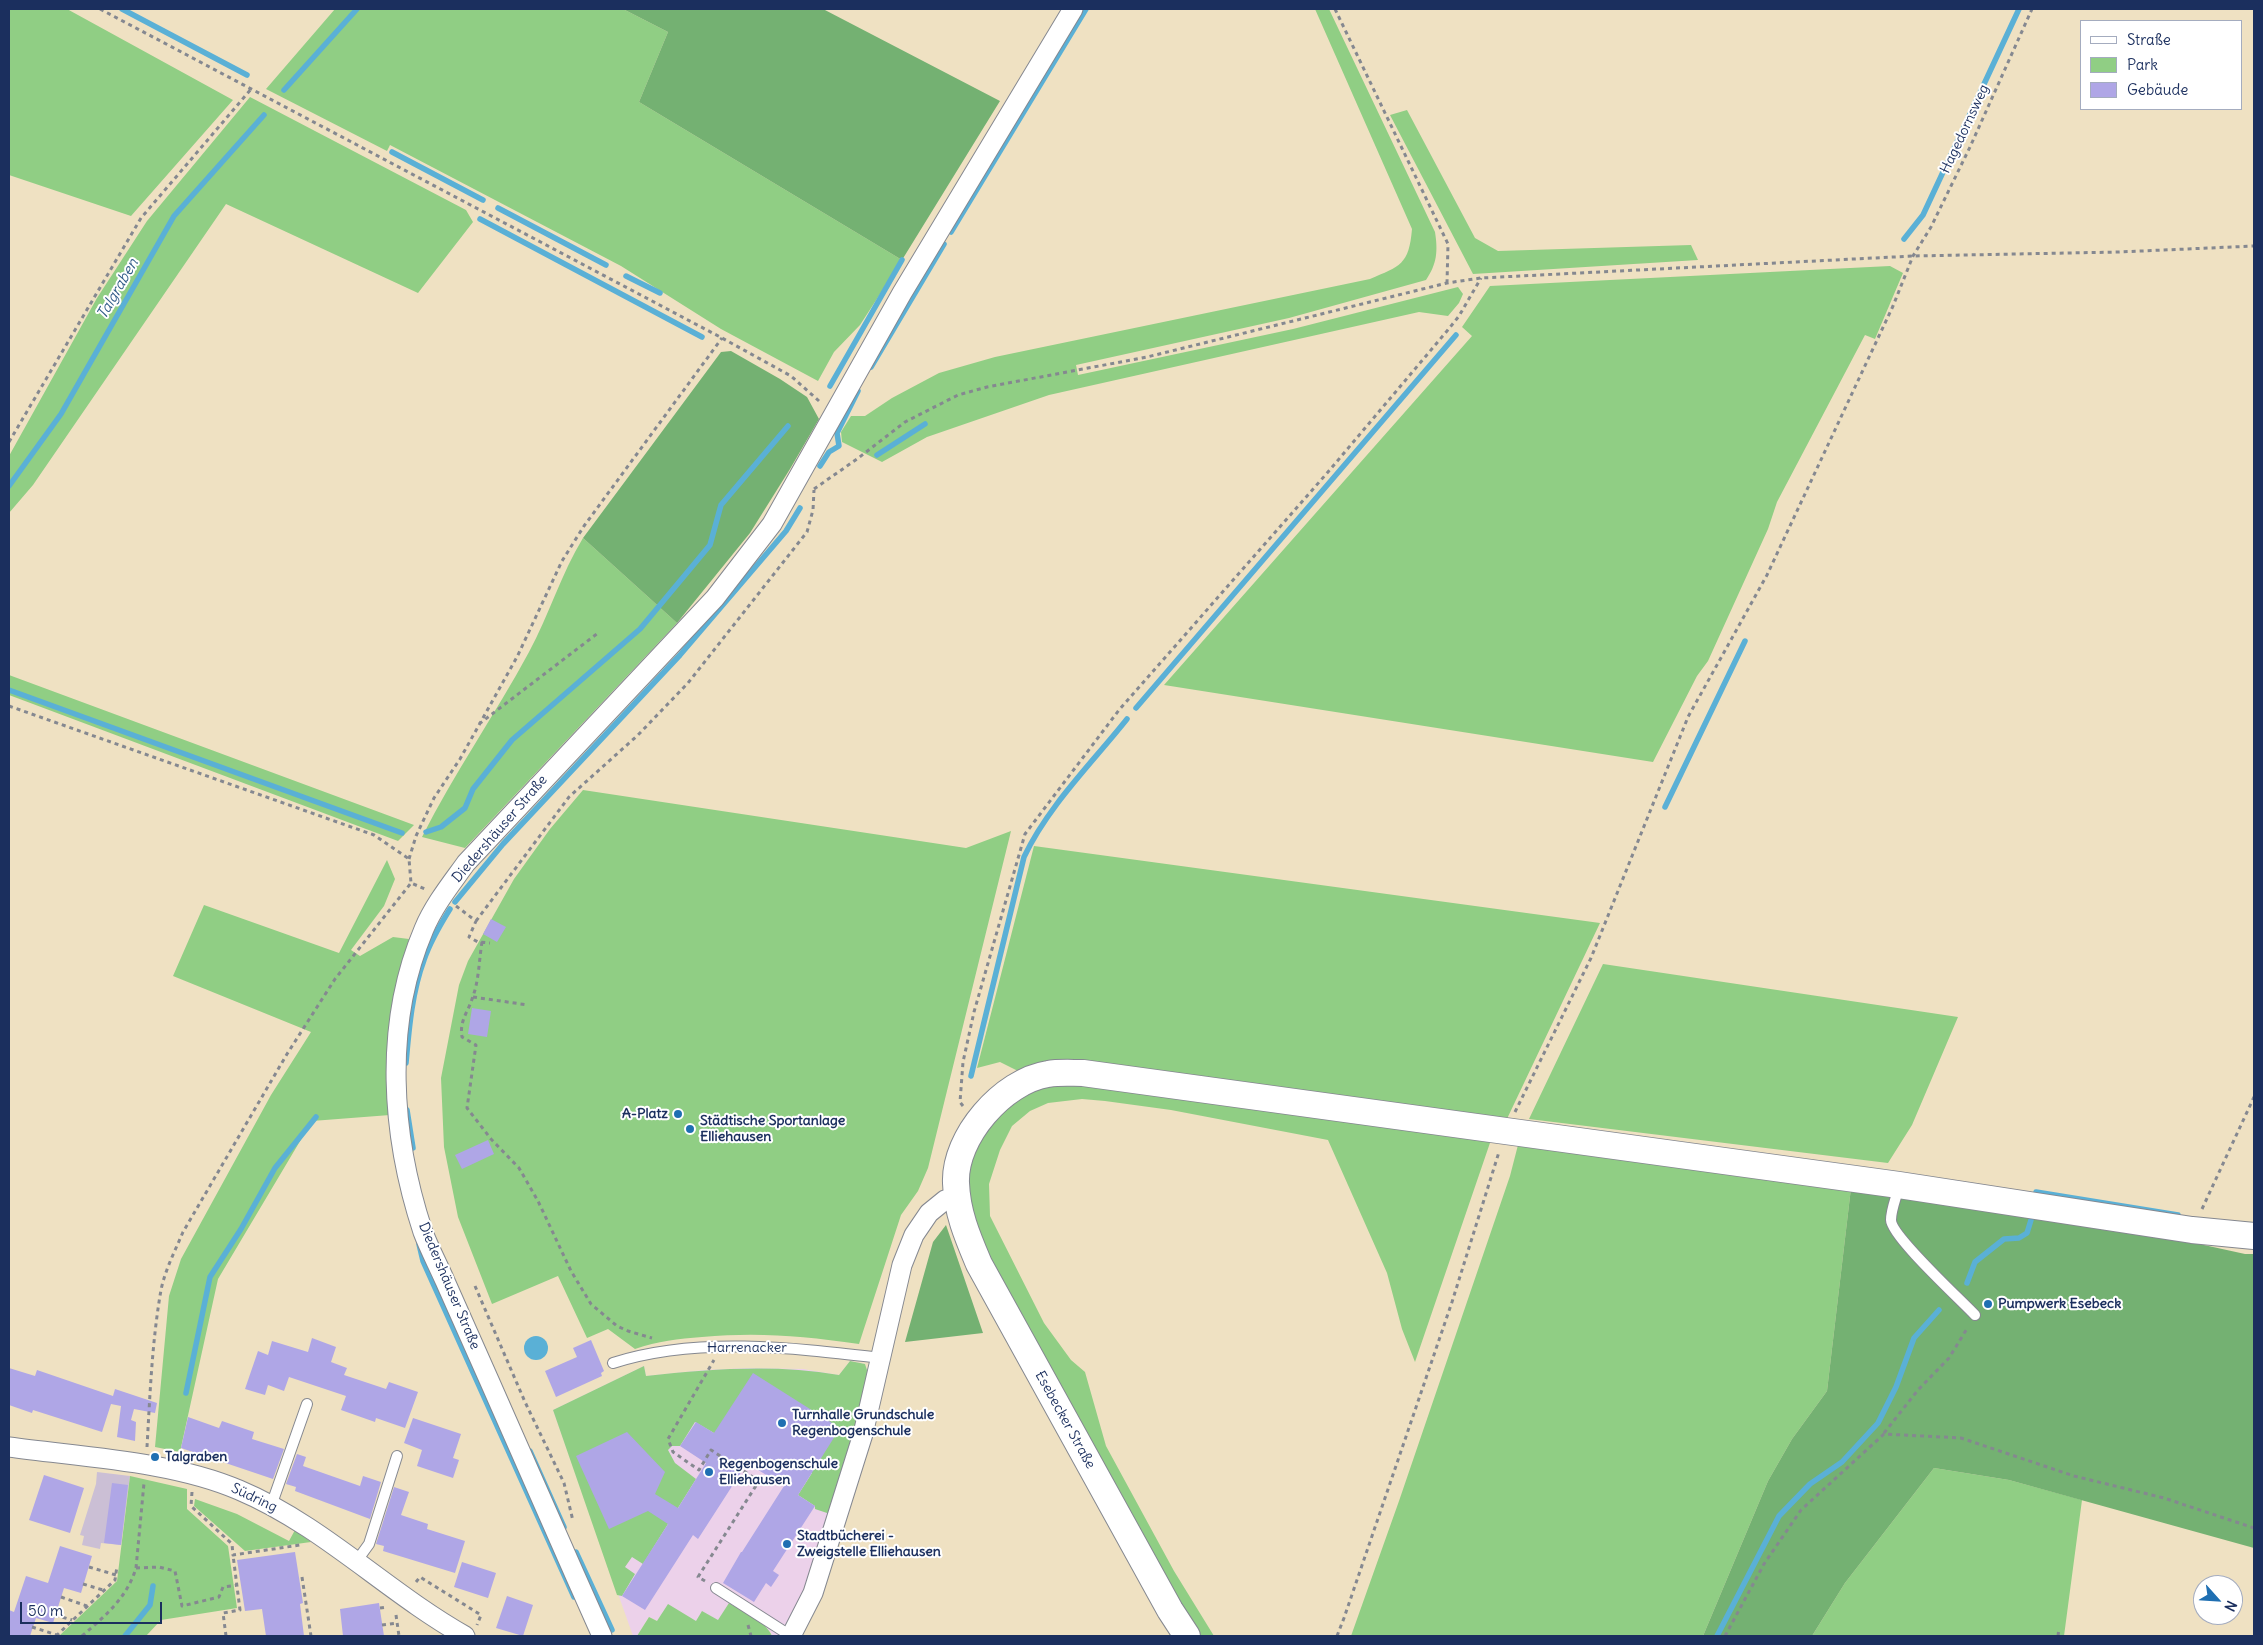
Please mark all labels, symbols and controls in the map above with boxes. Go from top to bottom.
legend [2080,20,2243,110]
text: Straße [2127,30,2171,49]
text: Park [2127,55,2158,74]
text: Gebäude [2127,80,2188,99]
street label: Hagedornsweg [1937,82,1993,176]
water label: Talgraben [94,256,142,322]
street label: Diedershäuser Straße [449,772,551,886]
place label: A-Platz [622,1106,668,1122]
marker: A-Platz [672,1108,684,1120]
place label: Städtische Sportanlage Elliehausen [700,1113,845,1146]
marker: Städtische Sportanlage Elliehausen [684,1123,696,1135]
street label: Diedershäuser Straße [415,1220,483,1352]
place label: Pumpwerk Esebeck [1998,1296,2121,1312]
marker: Pumpwerk Esebeck [1982,1298,1994,1310]
street label: Harrenacker [707,1340,787,1356]
street label: Esebecker Straße [1031,1368,1099,1472]
place label: Turnhalle Grundschule Regenbogenschule [792,1407,934,1440]
marker: Turnhalle Grundschule Regenbogenschule [776,1417,788,1429]
place label: Talgraben [165,1449,227,1465]
marker: Talgraben [149,1451,161,1463]
place label: Regenbogenschule Elliehausen [719,1456,838,1488]
marker: Regenbogenschule Elliehausen [703,1466,715,1478]
street label: Südring [228,1480,280,1516]
place label: Stadtbücherei - Zweigstelle Elliehausen [797,1528,941,1560]
marker: Stadtbücherei - Zweigstelle Elliehausen [781,1538,793,1550]
north arrow [2193,1575,2243,1625]
scale bar [22,1592,165,1624]
text: N [2220,1598,2241,1614]
text: 50 m [28,1601,63,1620]

